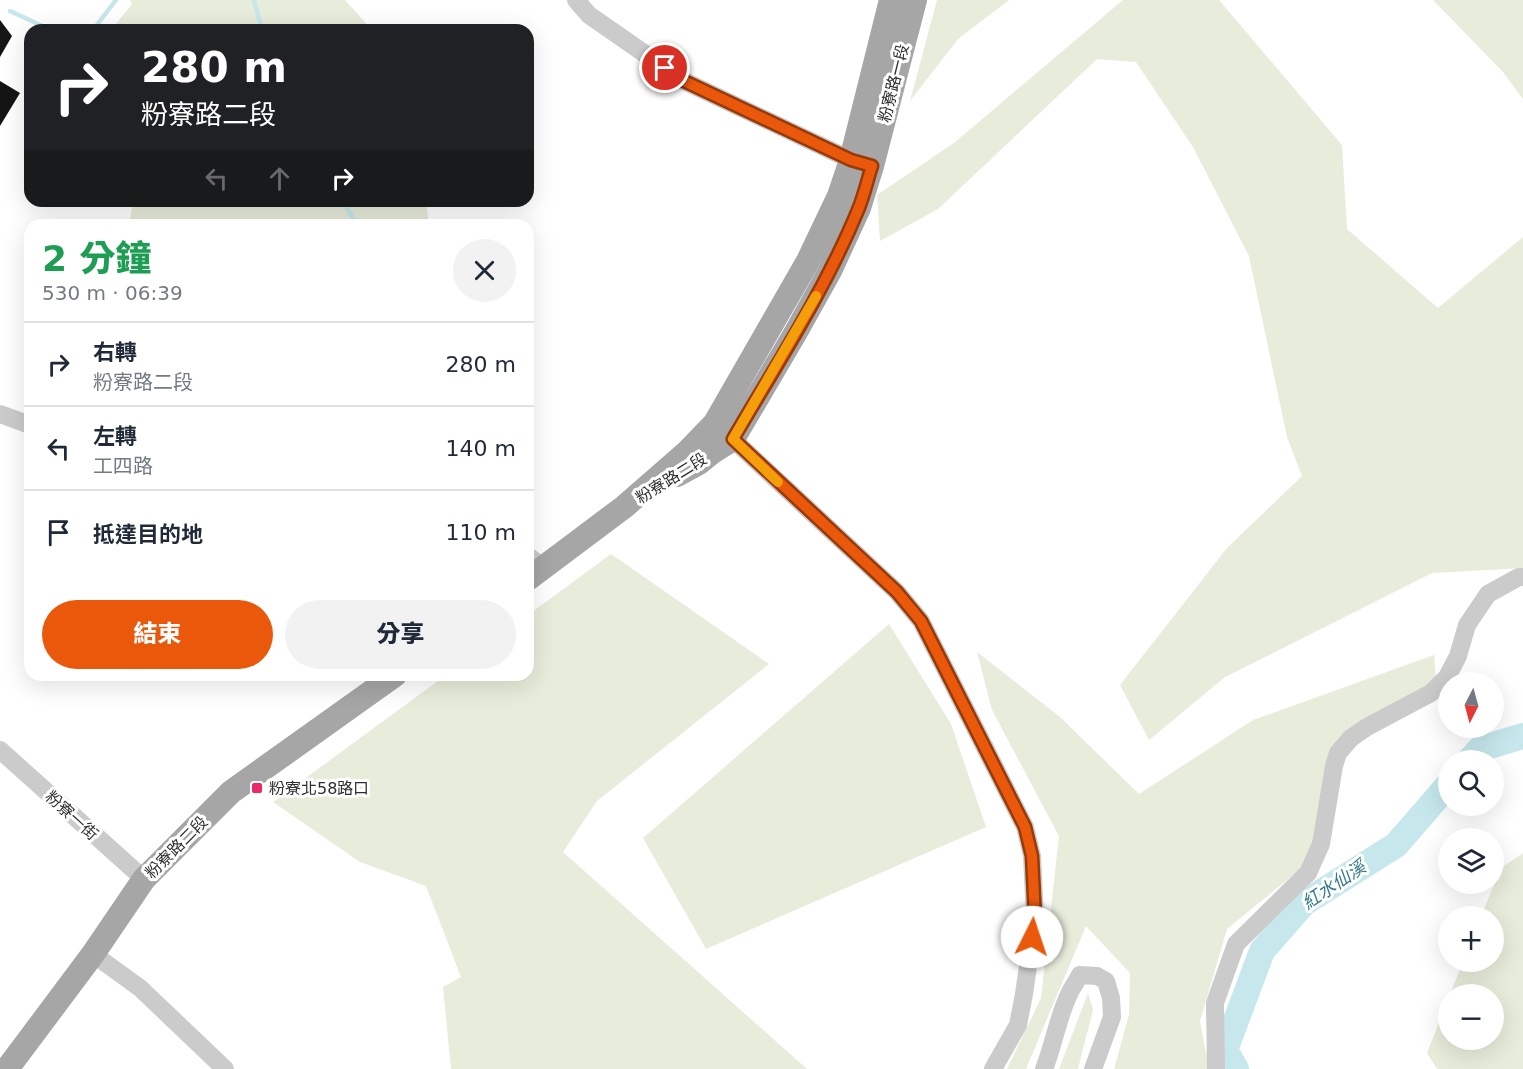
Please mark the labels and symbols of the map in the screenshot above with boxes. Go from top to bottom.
pin [639,42,690,93]
street label: 粉寮路一段 [875,42,912,124]
street label: 粉寮路二段 [632,449,710,508]
north arrow [1438,672,1504,738]
place label: 粉寮北58路口 [269,779,369,798]
marker: 粉寮北58路口 [250,781,264,795]
street label: 粉寮一街 [42,787,102,844]
street label: 粉寮路二段 [141,812,211,882]
water label: 紅水仙溪 [1298,854,1372,913]
position arrow [1000,905,1064,969]

